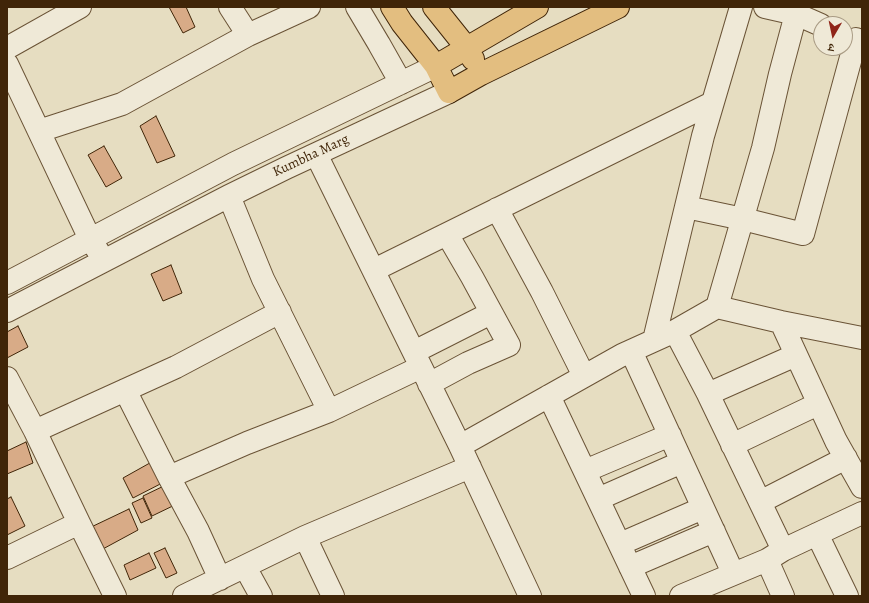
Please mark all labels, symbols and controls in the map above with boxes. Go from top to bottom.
north arrow [813,16,853,56]
text: उ [827,40,835,55]
street label: Kumbha Marg [270,131,352,181]

